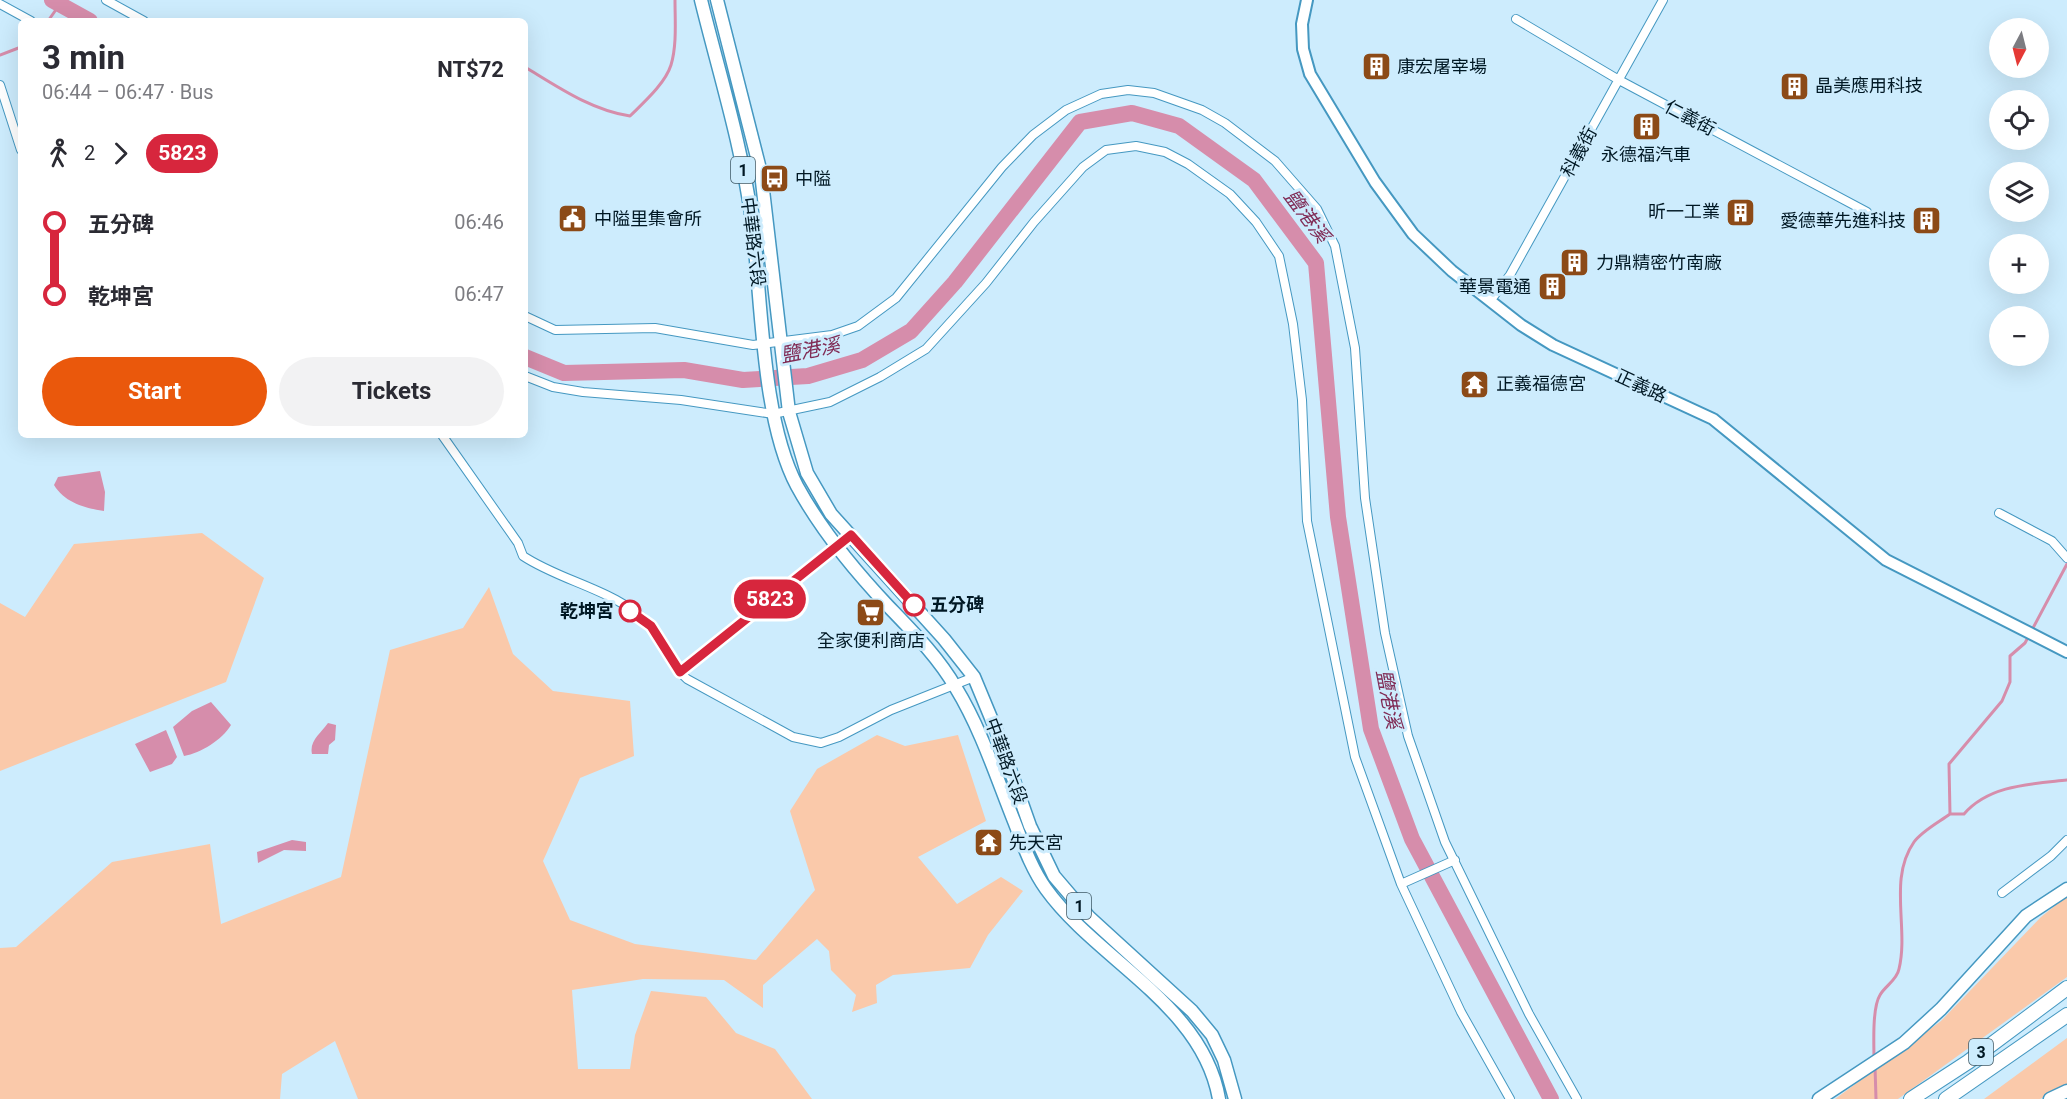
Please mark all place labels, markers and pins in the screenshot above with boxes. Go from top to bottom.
building icon: 康宏屠宰場 [1360,51,1392,83]
place label: 康宏屠宰場 [1397,56,1487,77]
building icon: 晶美應用科技 [1778,70,1810,102]
place label: 晶美應用科技 [1815,75,1923,96]
building icon: 永德福汽車 [1630,110,1662,142]
place label: 永德福汽車 [1601,144,1691,165]
bus stop icon: 中隘 [758,163,790,195]
place label: 中隘 [795,168,831,189]
building icon: 昕一工業 [1725,196,1757,228]
place label: 昕一工業 [1648,201,1720,222]
public building icon: 中隘里集會所 [557,203,589,235]
building icon: 愛德華先進科技 [1911,205,1943,237]
place label: 中隘里集會所 [594,208,702,229]
place label: 愛德華先進科技 [1780,210,1906,231]
building icon: 力鼎精密竹南廠 [1559,247,1591,279]
place label: 力鼎精密竹南廠 [1596,252,1722,273]
building icon: 華景電通 [1536,271,1568,303]
place label: 華景電通 [1459,276,1531,297]
temple icon: 正義福德宮 [1459,368,1491,400]
place label: 正義福德宮 [1496,373,1586,394]
marker: 五分碑 [903,594,925,616]
place label: 五分碑 [930,594,984,615]
supermarket icon: 全家便利商店 [855,596,887,628]
place label: 乾坤宮 [560,600,614,621]
marker: 乾坤宮 [619,600,641,622]
place label: 全家便利商店 [817,630,925,651]
temple icon: 先天宮 [972,827,1004,859]
place label: 先天宮 [1009,832,1063,853]

